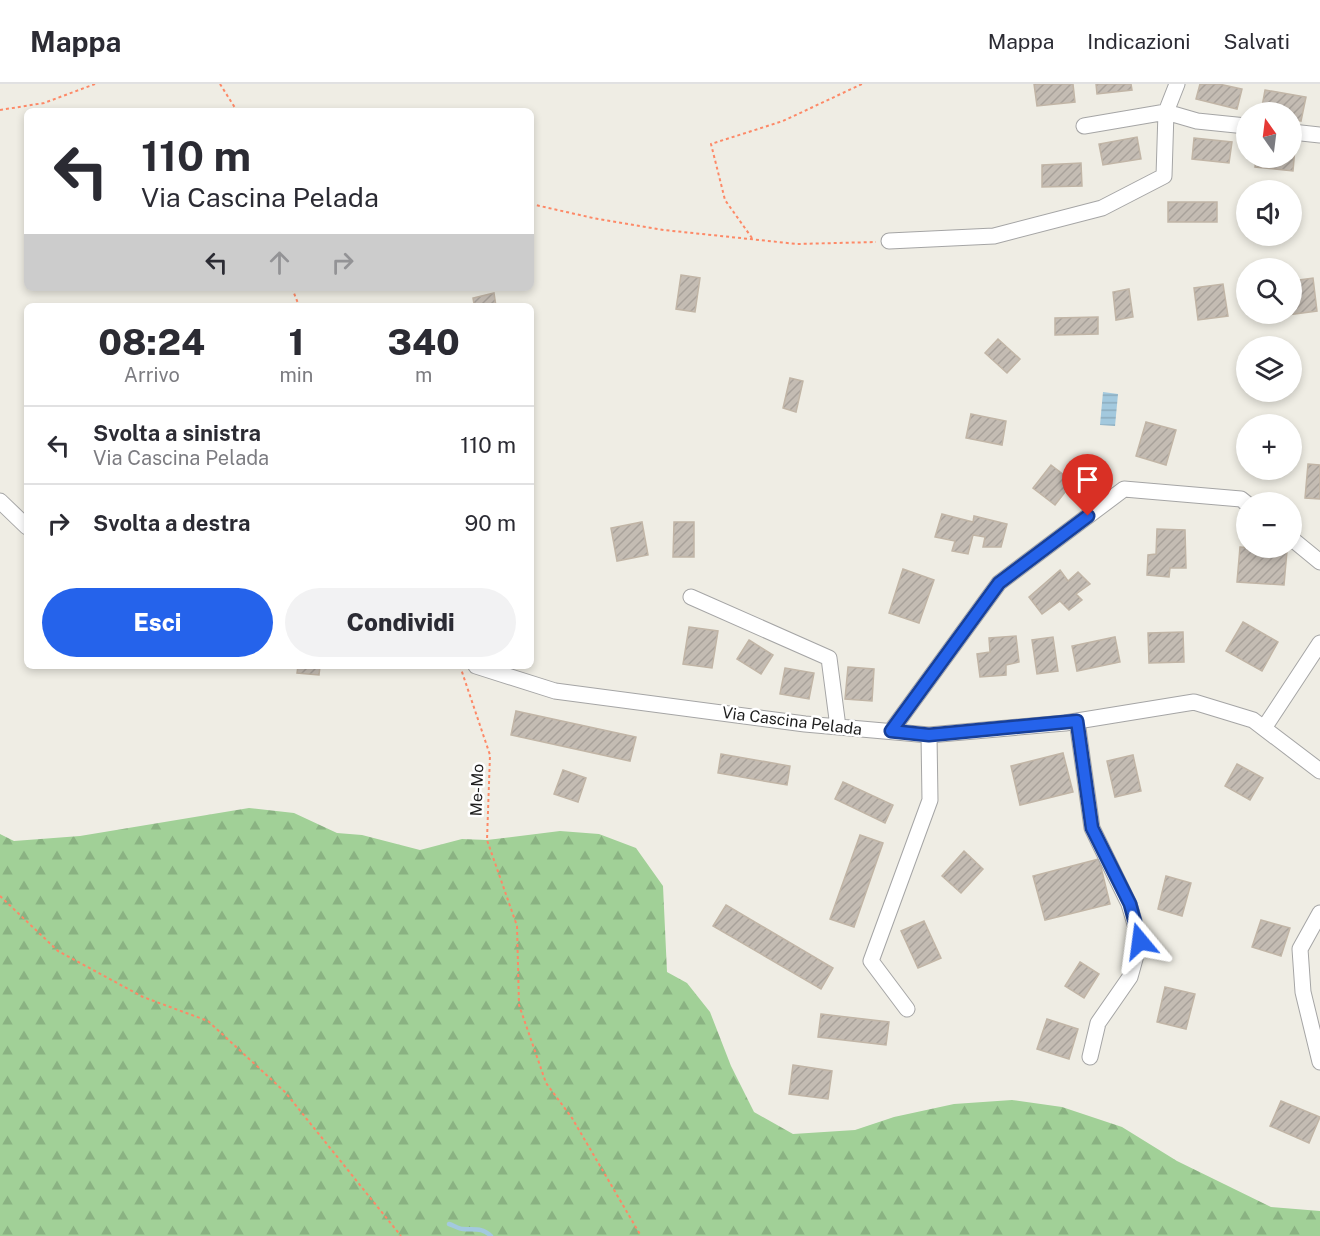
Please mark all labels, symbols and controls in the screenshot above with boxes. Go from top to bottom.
text: Mappa [30,25,121,58]
text: Mappa [988,29,1054,54]
text: Indicazioni [1087,29,1191,54]
text: Salvati [1224,29,1290,54]
north arrow [1236,102,1302,168]
map controls [1236,102,1302,558]
text: 110 m [141,131,251,180]
icon: left [42,132,120,210]
button: sound [1236,180,1302,246]
text: Via Cascina Pelada [141,181,379,213]
icon: left [200,246,233,279]
icon: ahead [263,246,296,279]
icon: right [326,246,359,279]
button: search [1236,258,1302,324]
text: 08:24 [98,321,205,363]
text: 1 [288,321,304,363]
text: 340 [388,321,460,363]
button: layers [1236,336,1302,402]
text: Arrivo [124,363,180,387]
text: min [279,363,313,387]
text: m [415,363,432,387]
button: + [1236,414,1302,480]
text: Svolta a sinistra [93,420,261,446]
icon: left [42,429,75,462]
text: 110 m [460,432,516,458]
text: Via Cascina Pelada [93,446,269,470]
pin [1062,454,1113,516]
icon: arrive [1071,463,1104,496]
button: − [1236,492,1302,558]
icon: right [42,507,75,540]
text: Svolta a destra [93,510,250,536]
text: 90 m [465,510,516,536]
button: Esci [42,588,273,657]
button: Condividi [285,588,516,657]
street label: Via Cascina Pelada [721,703,863,739]
street label: Me-Mo [467,763,487,817]
position arrow [1108,909,1172,973]

